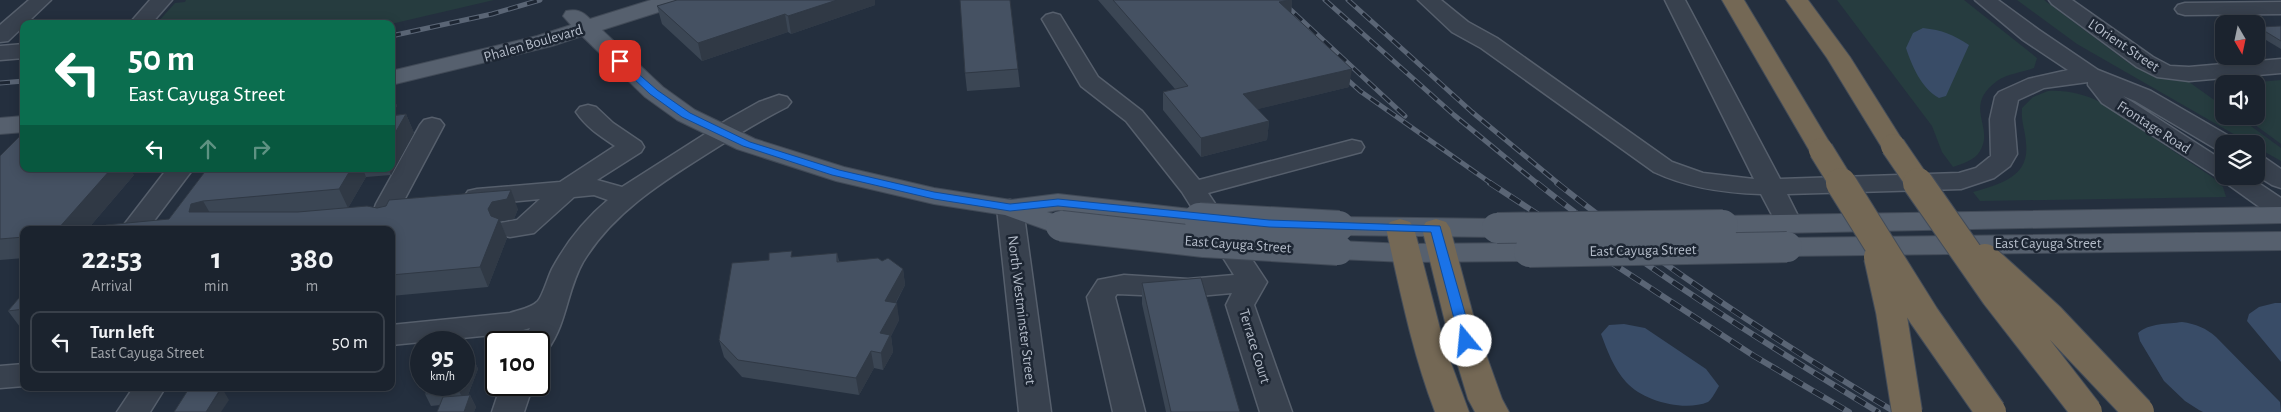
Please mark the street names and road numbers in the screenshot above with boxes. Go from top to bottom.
street label: L'Orient Street [2085,16,2162,75]
street label: Phalen Boulevard [482,22,585,65]
street label: Frontage Road [2114,98,2193,157]
street label: East Cayuga Street [1184,233,1292,256]
street label: North Westminster Street [1005,235,1038,386]
street label: East Cayuga Street [1994,236,2102,251]
street label: East Cayuga Street [1589,242,1697,259]
street label: Terrace Court [1236,307,1273,385]

